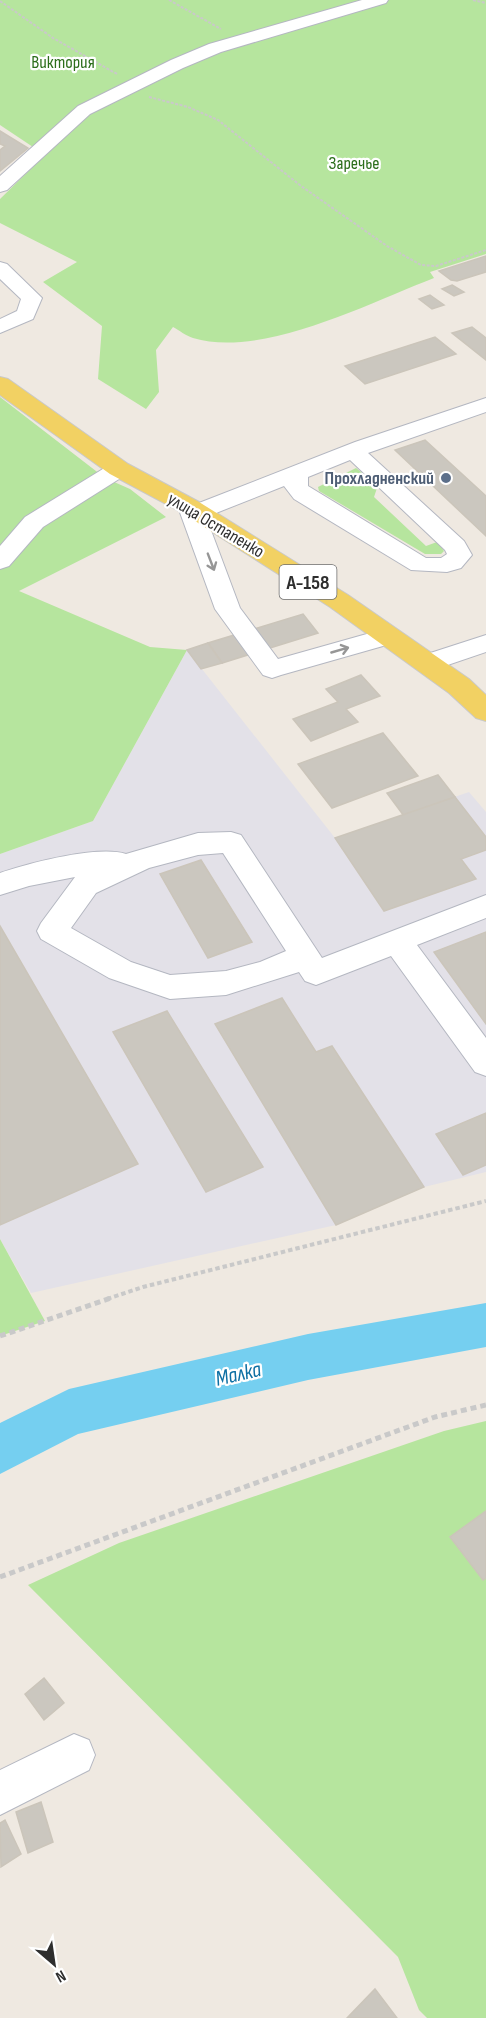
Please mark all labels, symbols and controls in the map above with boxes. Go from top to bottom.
park label: Виктория [31,52,95,73]
park label: Заречье [329,153,379,174]
place label: Прохладненский [325,468,434,489]
marker: Прохладненский [439,471,453,485]
street label: улица Остапенко [164,488,268,562]
one-way arrow [206,552,217,571]
road number: А-158 [280,565,336,599]
one-way arrow [330,644,349,655]
water label: Малка [213,1356,264,1393]
north arrow [24,1934,84,1994]
text: N [52,1965,69,1986]

